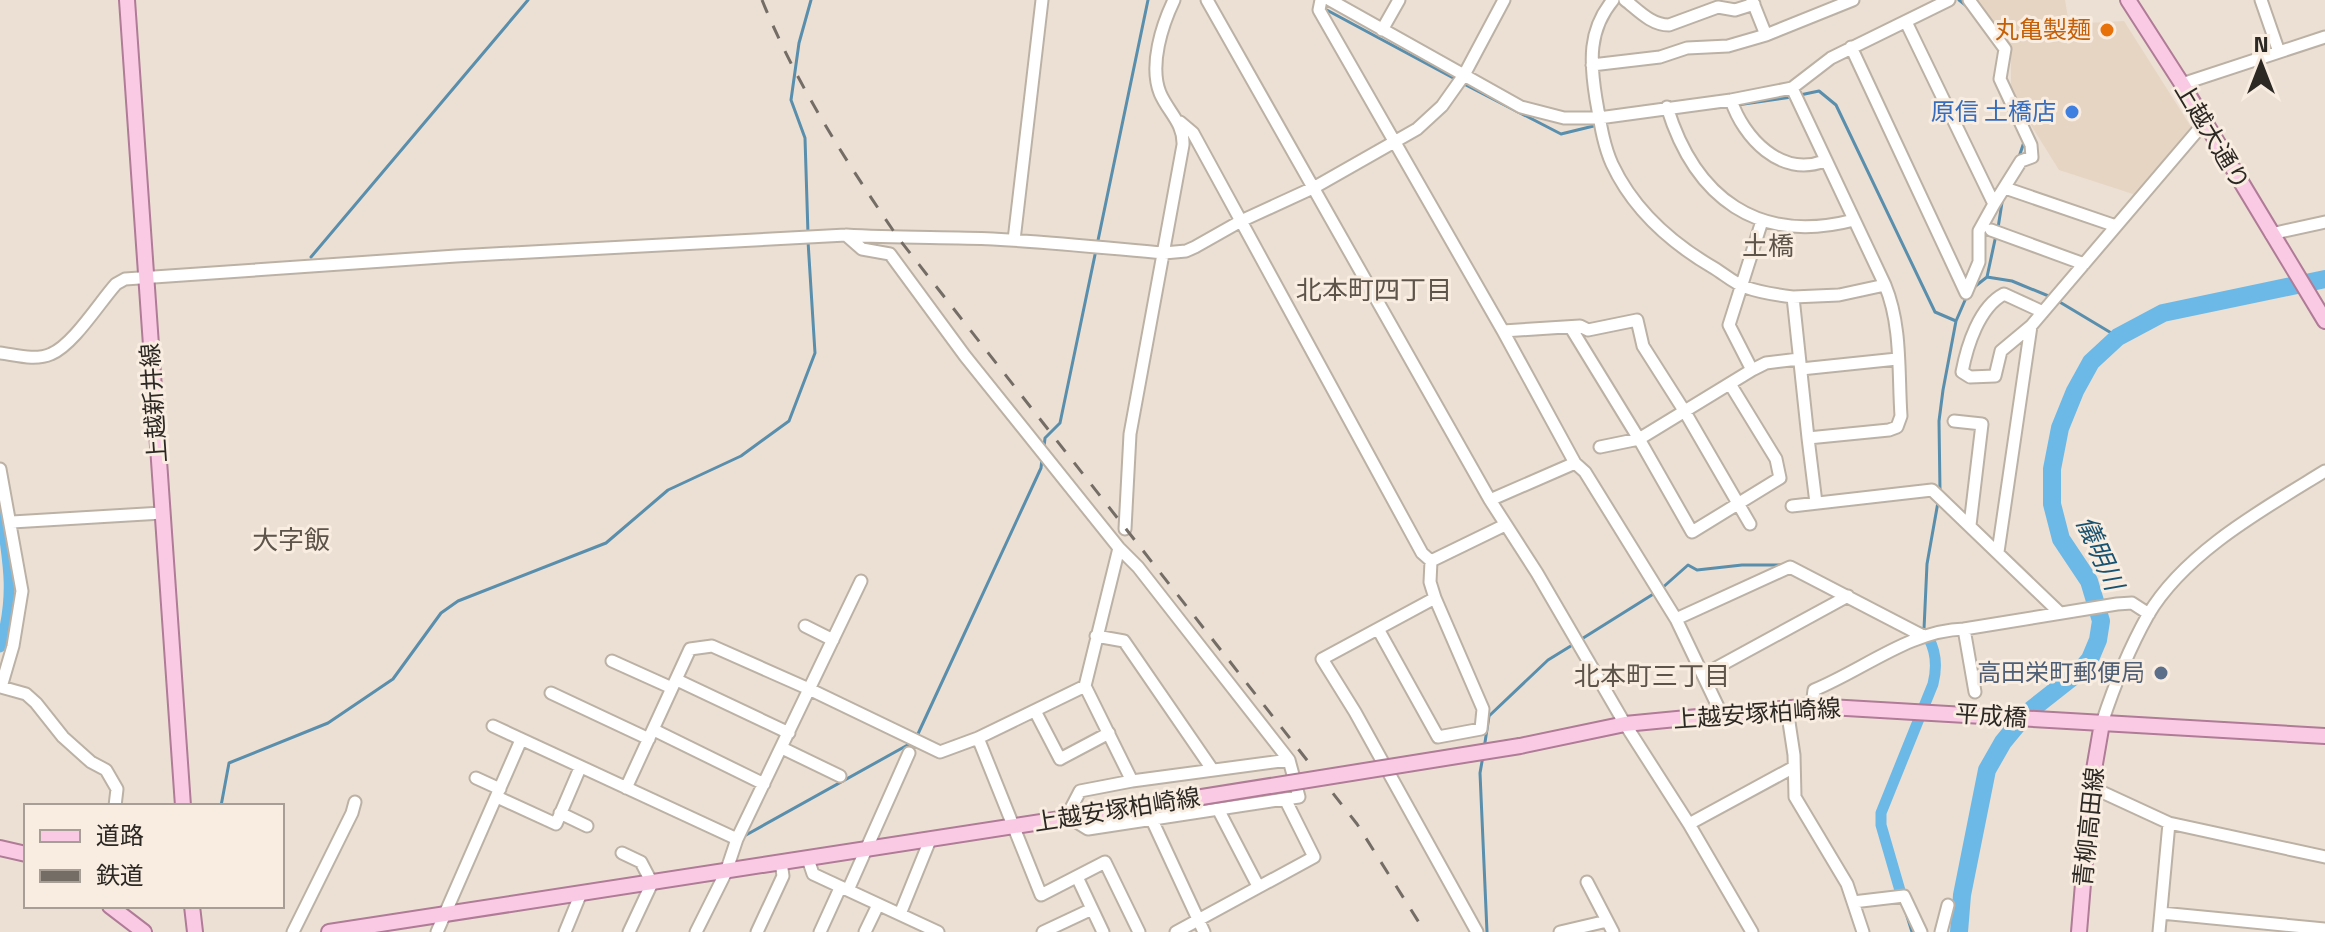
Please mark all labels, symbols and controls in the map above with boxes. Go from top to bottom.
place label: 丸亀製麺 [1995,11,2091,47]
marker: 丸亀製麺 [2098,21,2116,39]
north arrow [2221,24,2301,104]
text: N [2253,27,2269,61]
street label: 上越大通り [2167,75,2259,196]
place label: 原信 土橋店 [1931,93,2056,129]
marker: 原信 土橋店 [2063,103,2081,121]
district label: 土橋 [1742,226,1794,265]
district label: 北本町四丁目 [1296,270,1452,309]
street label: 上越新井線 [131,342,175,464]
water label: 儀明川 [2067,509,2135,599]
district label: 大字飯 [252,520,330,559]
place label: 高田栄町郵便局 [1977,654,2145,690]
district label: 北本町三丁目 [1574,656,1730,695]
marker: 高田栄町郵便局 [2152,664,2170,682]
street label: 上越安塚柏崎線 [1672,689,1842,737]
street label: 平成橋 [1954,695,2028,735]
street label: 青柳高田線 [2064,765,2112,888]
street label: 上越安塚柏崎線 [1031,778,1203,840]
legend [24,804,284,908]
text: 道路 [96,817,144,853]
text: 鉄道 [96,857,144,893]

